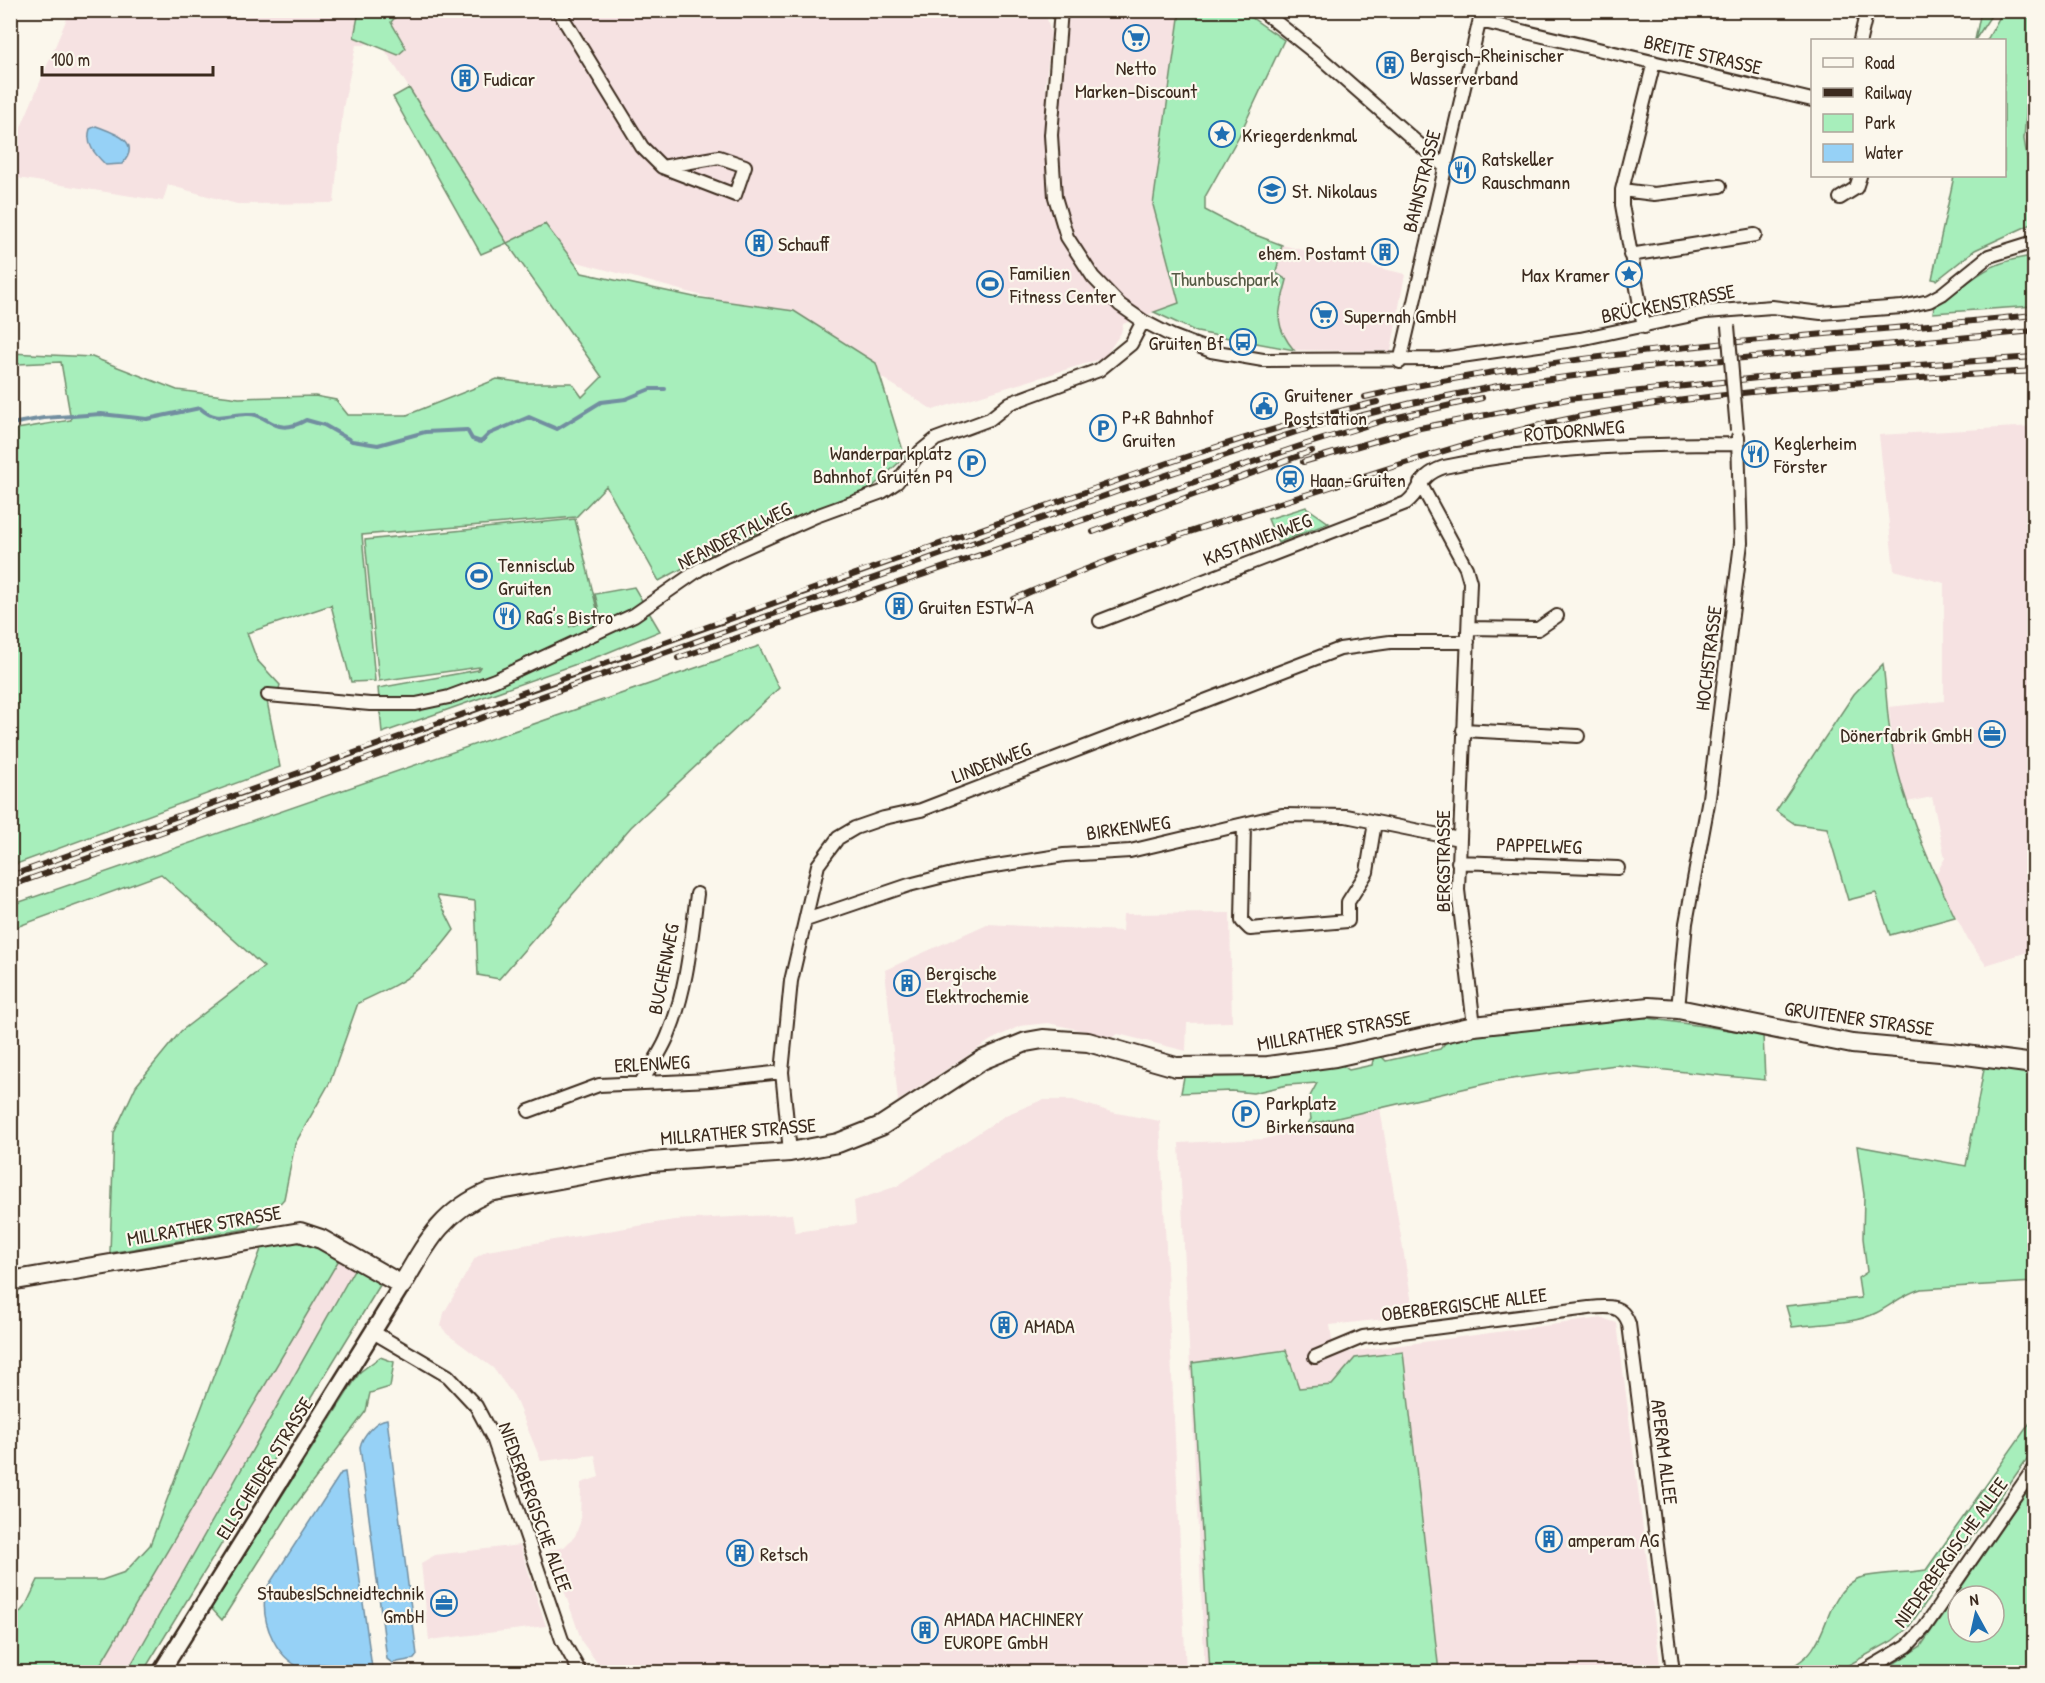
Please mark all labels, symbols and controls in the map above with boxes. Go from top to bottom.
supermarket icon: Netto Marken-Discount [1121,23,1151,53]
street label: BREITE STRASSE [1641,27,1765,81]
scale bar [42,39,213,77]
legend [1811,39,2006,177]
place label: Bergisch-Rheinischer Wasserverband [1410,41,1564,91]
text: 100 m [51,47,90,72]
building icon: Bergisch-Rheinischer Wasserverband [1375,50,1405,80]
text: Road [1865,50,1895,75]
place label: Netto Marken-Discount [1075,54,1198,104]
building icon: Fudicar [450,63,480,93]
place label: Fudicar [483,65,535,92]
text: Railway [1865,80,1912,105]
text: Park [1865,110,1896,135]
place icon: Kriegerdenkmal [1207,119,1237,149]
place label: Kriegerdenkmal [1242,121,1358,148]
street label: BAHNSTRASSE [1395,127,1447,235]
text: Water [1865,140,1903,165]
place label: Ratskeller Rauschmann [1482,145,1570,195]
restaurant icon: Ratskeller Rauschmann [1447,155,1477,185]
school or university icon: St. Nikolaus [1257,175,1287,205]
place label: St. Nikolaus [1292,177,1378,204]
building icon: Schauff [744,228,774,258]
place label: Schauff [778,230,830,257]
building icon: ehem. Postamt [1370,237,1400,267]
place label: ehem. Postamt [1259,239,1367,266]
place label: Familien Fitness Center [1009,259,1117,309]
place icon: Max Kramer [1614,259,1644,289]
place label: Max Kramer [1521,261,1610,288]
park label: Thunbuschpark [1171,265,1279,292]
sports icon: Familien Fitness Center [975,269,1005,299]
street label: BRÜCKENSTRASSE [1599,277,1737,329]
supermarket icon: Supernah GmbH [1309,300,1339,330]
place label: Supernah GmbH [1344,302,1456,329]
bus stop icon: Gruiten Bf [1228,327,1258,357]
place label: Gruiten Bf [1148,329,1224,356]
place label: Gruitener Poststation [1284,381,1367,431]
public building icon: Gruitener Poststation [1249,391,1279,421]
place label: P+R Bahnhof Gruiten [1122,403,1214,453]
street label: ROTDORNWEG [1523,412,1626,448]
parking icon: P+R Bahnhof Gruiten [1088,413,1118,443]
place label: Keglerheim Förster [1773,429,1857,479]
place label: Wanderparkplatz Bahnhof Gruiten P9 [813,439,952,489]
restaurant icon: Keglerheim Förster [1740,439,1770,469]
parking icon: Wanderparkplatz Bahnhof Gruiten P9 [957,448,987,478]
station icon: Haan-Gruiten [1275,464,1305,494]
place label: Haan-Gruiten [1310,466,1406,493]
street label: NEANDERTALWEG [672,495,796,575]
street label: KASTANIENWEG [1199,506,1315,572]
place label: Tennisclub Gruiten [498,551,575,601]
sports icon: Tennisclub Gruiten [464,561,494,591]
building icon: Gruiten ESTW-A [884,591,914,621]
place label: Gruiten ESTW-A [918,593,1034,620]
restaurant icon: RaG's Bistro [492,601,522,631]
place label: RaG's Bistro [526,603,613,630]
street label: HOCHSTRASSE [1688,604,1728,712]
office icon: Dönerfabrik GmbH [1977,719,2007,749]
place label: Dönerfabrik GmbH [1841,721,1972,748]
street label: LINDENWEG [948,734,1035,789]
street label: BIRKENWEG [1084,808,1172,846]
street label: BERGSTRASSE [1429,810,1456,912]
street label: PAPPELWEG [1496,830,1583,860]
street label: BUCHENWEG [641,921,685,1017]
place label: Bergische Elektrochemie [926,959,1029,1009]
building icon: Bergische Elektrochemie [892,968,922,998]
street label: GRUITENER STRASSE [1783,994,1935,1042]
street label: MILLRATHER STRASSE [1255,1003,1413,1057]
street label: ERLENWEG [614,1048,691,1078]
place label: Parkplatz Birkensauna [1266,1089,1354,1139]
parking icon: Parkplatz Birkensauna [1231,1099,1261,1129]
street label: MILLRATHER STRASSE [659,1111,817,1151]
street label: MILLRATHER STRASSE [125,1198,283,1252]
street label: OBERBERGISCHE ALLEE [1380,1280,1549,1328]
building icon: AMADA [989,1310,1019,1340]
place label: AMADA [1024,1312,1075,1339]
street label: ELLSCHEIDER STRASSE [209,1391,319,1544]
street label: APERAM ALLEE [1645,1398,1685,1506]
street label: NIEDERBERGISCHE ALLEE [493,1418,579,1596]
street label: NIEDERBERGISCHE ALLEE [1888,1472,2012,1632]
building icon: amperam AG [1534,1524,1564,1554]
place label: amperam AG [1568,1526,1659,1553]
building icon: Retsch [725,1538,755,1568]
place label: Retsch [760,1540,808,1567]
place label: Staubes|Schneidtechnik GmbH [257,1579,424,1629]
north arrow [1946,1584,2006,1644]
office icon: Staubes|Schneidtechnik GmbH [429,1588,459,1618]
place label: AMADA MACHINERY EUROPE GmbH [944,1605,1084,1655]
building icon: AMADA MACHINERY EUROPE GmbH [910,1615,940,1645]

